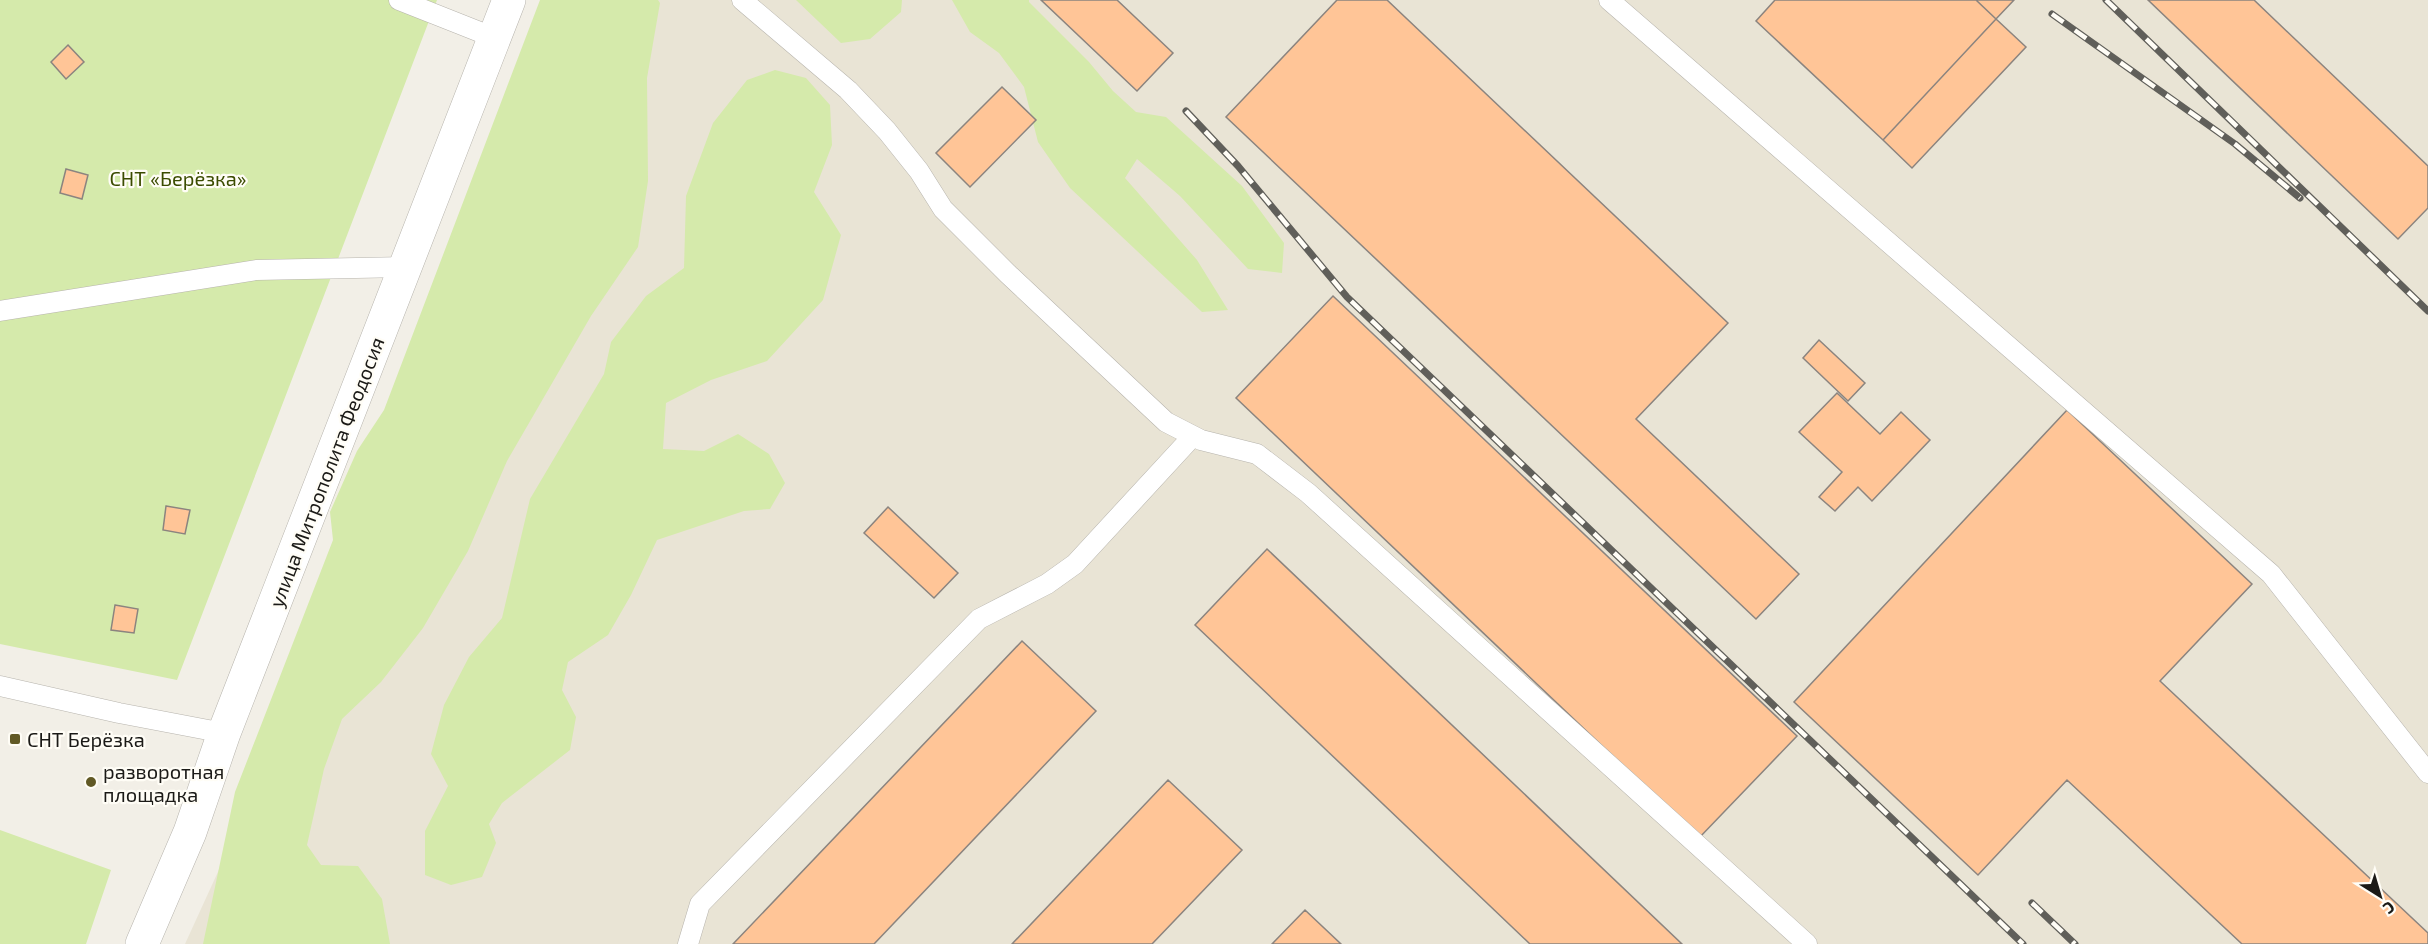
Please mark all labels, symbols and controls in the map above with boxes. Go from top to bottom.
park label: СНТ «Берёзка» [109,166,247,190]
street label: улица Митрополита Феодосия [263,334,390,611]
place label: СНТ Берёзка [27,727,145,751]
marker: СНТ Берёзка [8,732,22,746]
place label: разворотная площадка [103,759,224,806]
marker: разворотная площадка [84,775,98,789]
north arrow [2350,866,2410,926]
text: С [2380,898,2399,919]

